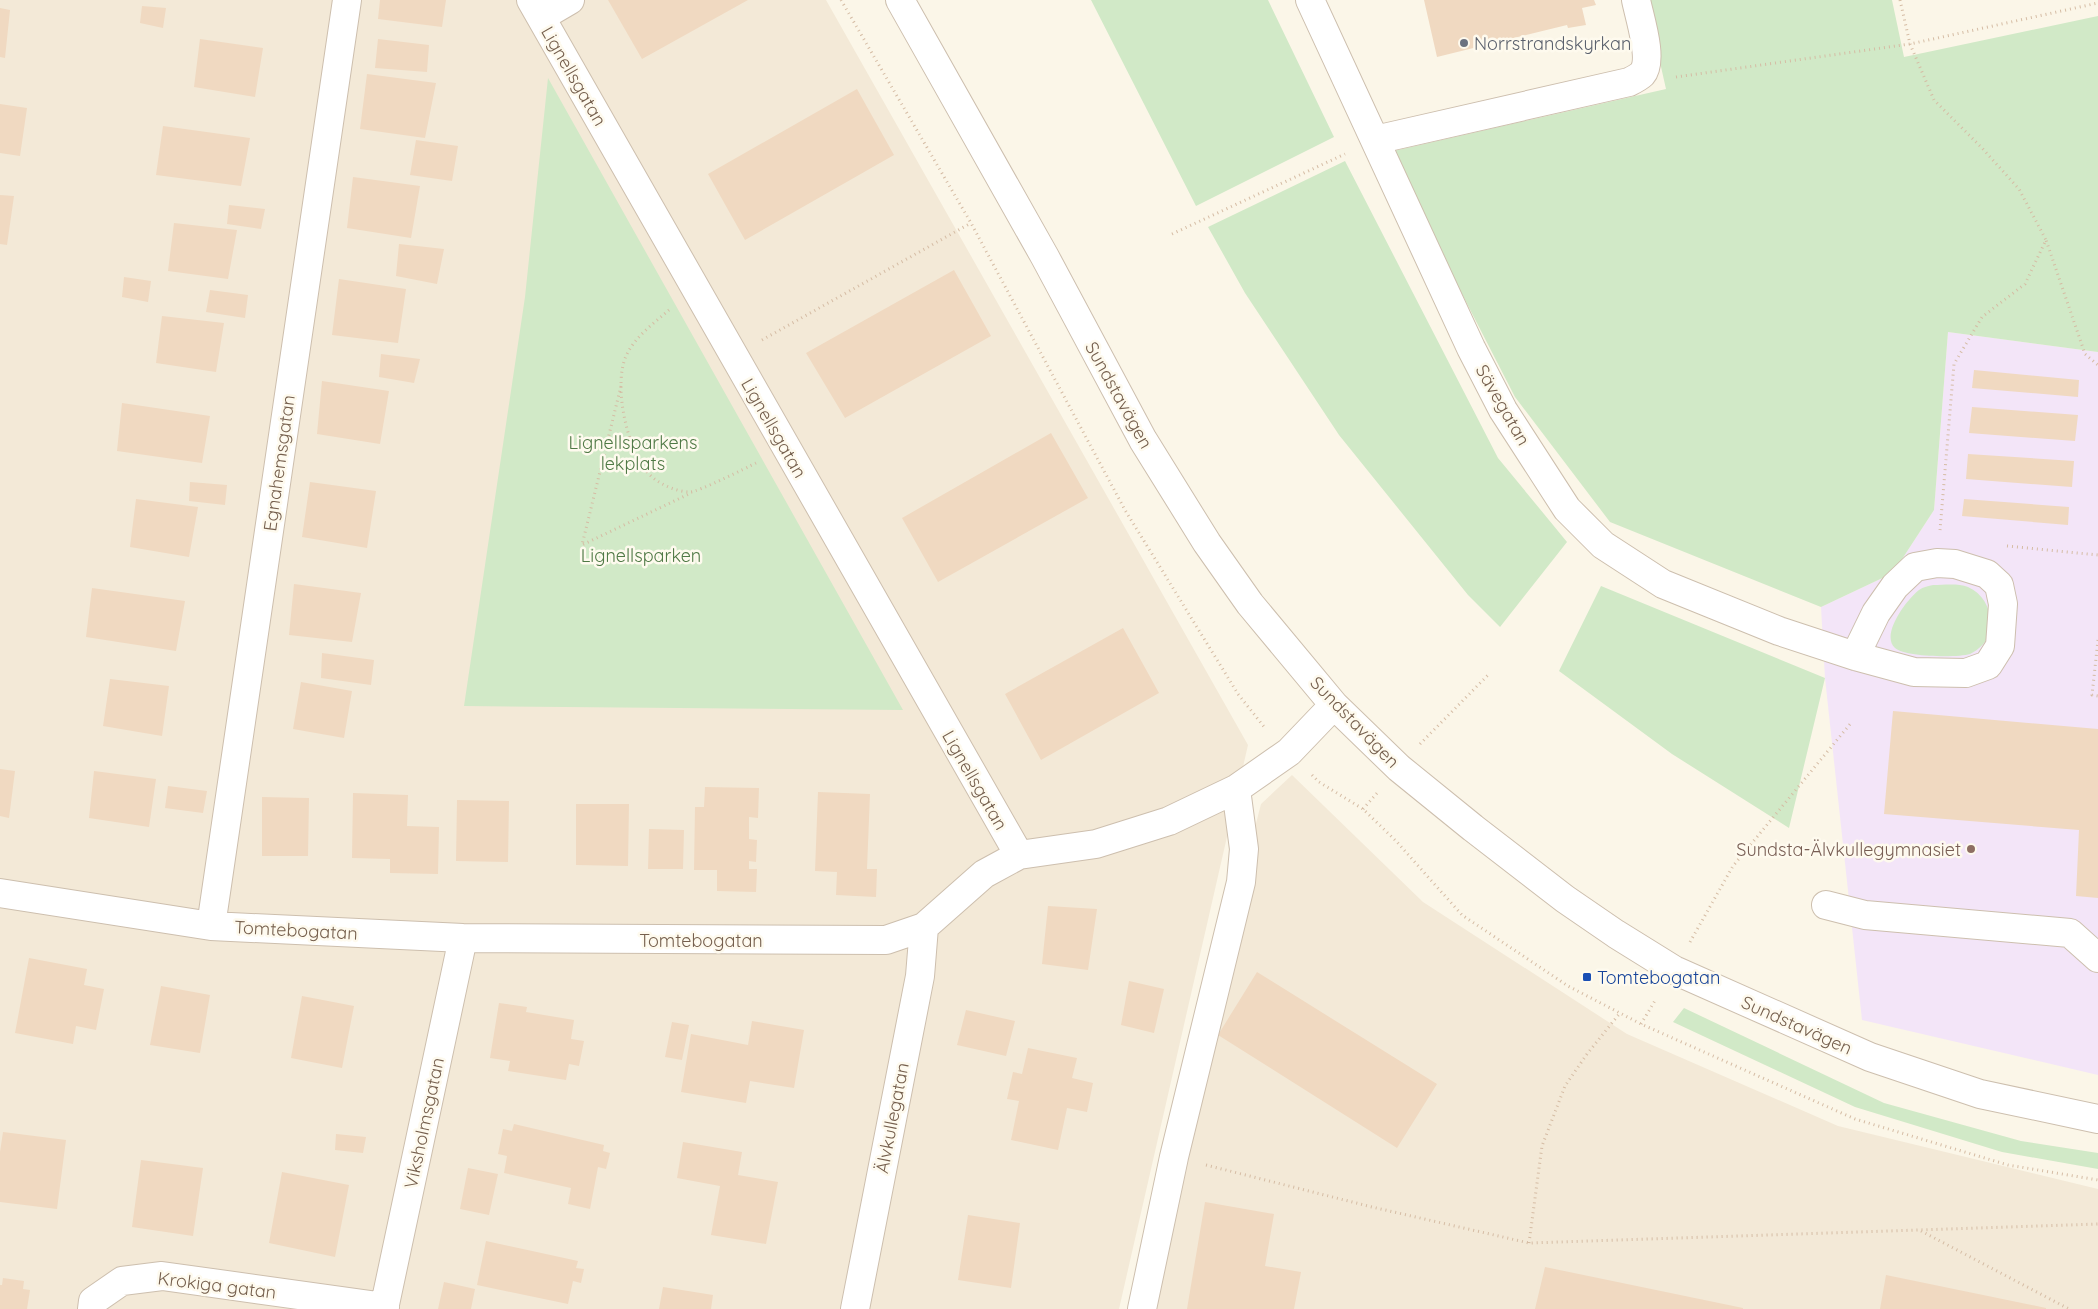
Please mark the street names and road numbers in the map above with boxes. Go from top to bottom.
street label: Lignellsgatan [536,22,612,130]
street label: Sundstavägen [1080,337,1158,453]
street label: Sävegatan [1471,360,1535,450]
street label: Lignellsgatan [736,374,812,482]
street label: Egnahemsgatan [258,393,300,533]
street label: Sundstavägen [1305,671,1405,773]
street label: Lignellsgatan [937,726,1013,834]
street label: Tomtebogatan [234,915,358,945]
street label: Tomtebogatan [639,929,763,952]
street label: Sundstavägen [1738,990,1856,1060]
street label: Viksholmsgatan [399,1055,449,1191]
street label: Älvkullegatan [870,1061,914,1175]
street label: Krokiga gatan [156,1266,278,1304]

